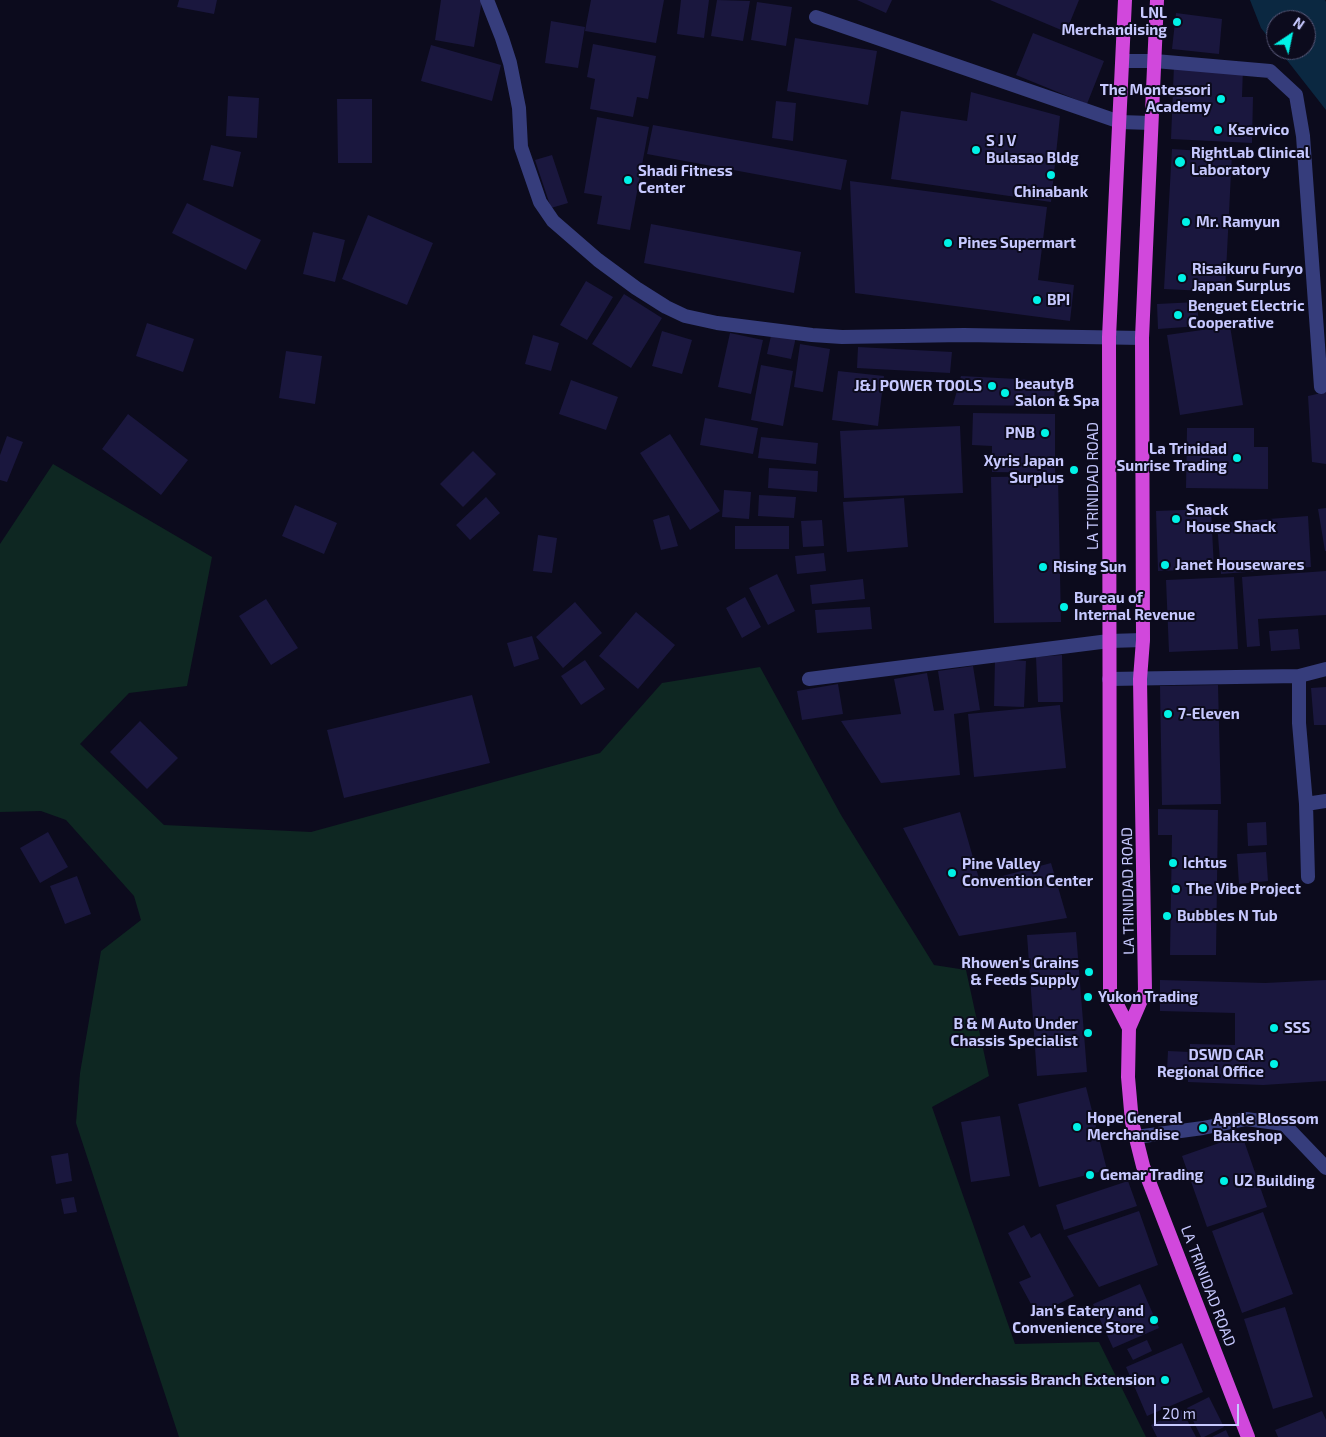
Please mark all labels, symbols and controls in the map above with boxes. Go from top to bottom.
place label: LNL Merchandising [1061,4,1167,39]
north arrow [1266,10,1316,60]
text: N [1290,13,1308,33]
marker: LNL Merchandising [1171,16,1183,28]
place label: The Montessori Academy [1100,81,1211,116]
marker: The Montessori Academy [1215,93,1227,105]
place label: Kservico [1228,121,1289,139]
marker: Kservico [1212,124,1224,136]
place label: S J V Bulasao Bldg [986,132,1079,167]
marker: S J V Bulasao Bldg [970,144,982,156]
place label: RightLab Clinical Laboratory [1191,144,1310,179]
marker: RightLab Clinical Laboratory [1173,155,1187,169]
place label: Shadi Fitness Center [638,162,733,197]
marker: Chinabank [1045,169,1057,181]
marker: Shadi Fitness Center [622,174,634,186]
place label: Chinabank [1014,183,1088,201]
place label: Mr. Ramyun [1196,213,1280,231]
marker: Mr. Ramyun [1180,216,1192,228]
place label: Pines Supermart [958,234,1076,252]
marker: Pines Supermart [942,237,954,249]
place label: Risaikuru Furyo Japan Surplus [1192,260,1303,295]
marker: Risaikuru Furyo Japan Surplus [1176,272,1188,284]
place label: BPI [1047,291,1070,309]
marker: BPI [1031,294,1043,306]
place label: Benguet Electric Cooperative [1188,297,1305,332]
marker: Benguet Electric Cooperative [1172,309,1184,321]
place label: beautyB Salon & Spa [1015,375,1099,410]
place label: J&J POWER TOOLS [854,377,982,395]
marker: J&J POWER TOOLS [986,380,998,392]
marker: beautyB Salon & Spa [999,387,1011,399]
street label: LA TRINIDAD ROAD [1084,422,1102,550]
place label: PNB [1005,424,1035,442]
marker: PNB [1039,427,1051,439]
place label: La Trinidad Sunrise Trading [1116,440,1227,475]
place label: Xyris Japan Surplus [984,452,1064,487]
marker: La Trinidad Sunrise Trading [1231,452,1243,464]
marker: Xyris Japan Surplus [1068,464,1080,476]
place label: Snack House Shack [1186,501,1276,536]
marker: Snack House Shack [1170,513,1182,525]
place label: Janet Housewares [1175,556,1304,574]
place label: Rising Sun [1053,558,1127,576]
marker: Janet Housewares [1159,559,1171,571]
marker: Rising Sun [1037,561,1049,573]
place label: Bureau of Internal Revenue [1074,589,1195,624]
marker: Bureau of Internal Revenue [1058,601,1070,613]
place label: 7-Eleven [1178,705,1240,723]
marker: 7-Eleven [1162,708,1174,720]
street label: LA TRINIDAD ROAD [1118,827,1138,955]
place label: Ichtus [1183,854,1227,872]
place label: Pine Valley Convention Center [962,855,1093,890]
marker: Ichtus [1167,857,1179,869]
marker: Pine Valley Convention Center [946,867,958,879]
place label: The Vibe Project [1186,880,1301,898]
marker: The Vibe Project [1170,883,1182,895]
place label: Bubbles N Tub [1177,907,1278,925]
marker: Bubbles N Tub [1161,910,1173,922]
place label: Rhowen's Grains & Feeds Supply [961,954,1079,989]
marker: Rhowen's Grains & Feeds Supply [1083,966,1095,978]
place label: Yukon Trading [1098,988,1198,1006]
marker: Yukon Trading [1082,991,1094,1003]
place label: B & M Auto Under Chassis Specialist [951,1015,1078,1050]
place label: SSS [1284,1019,1310,1037]
marker: SSS [1268,1022,1280,1034]
marker: B & M Auto Under Chassis Specialist [1082,1027,1094,1039]
place label: DSWD CAR Regional Office [1157,1046,1264,1081]
marker: DSWD CAR Regional Office [1268,1058,1280,1070]
place label: Hope General Merchandise [1087,1109,1182,1144]
place label: Apple Blossom Bakeshop [1213,1110,1319,1145]
marker: Hope General Merchandise [1071,1121,1083,1133]
marker: Apple Blossom Bakeshop [1197,1122,1209,1134]
place label: Gemar Trading [1100,1166,1203,1184]
marker: Gemar Trading [1084,1169,1096,1181]
place label: U2 Building [1234,1172,1315,1190]
marker: U2 Building [1218,1175,1230,1187]
street label: LA TRINIDAD ROAD [1177,1223,1239,1349]
place label: Jan's Eatery and Convenience Store [1012,1302,1144,1337]
marker: Jan's Eatery and Convenience Store [1148,1314,1160,1326]
place label: B & M Auto Underchassis Branch Extension [850,1371,1155,1389]
marker: B & M Auto Underchassis Branch Extension [1159,1374,1171,1386]
scale bar [1156,1394,1241,1426]
text: 20 m [1162,1404,1196,1422]

